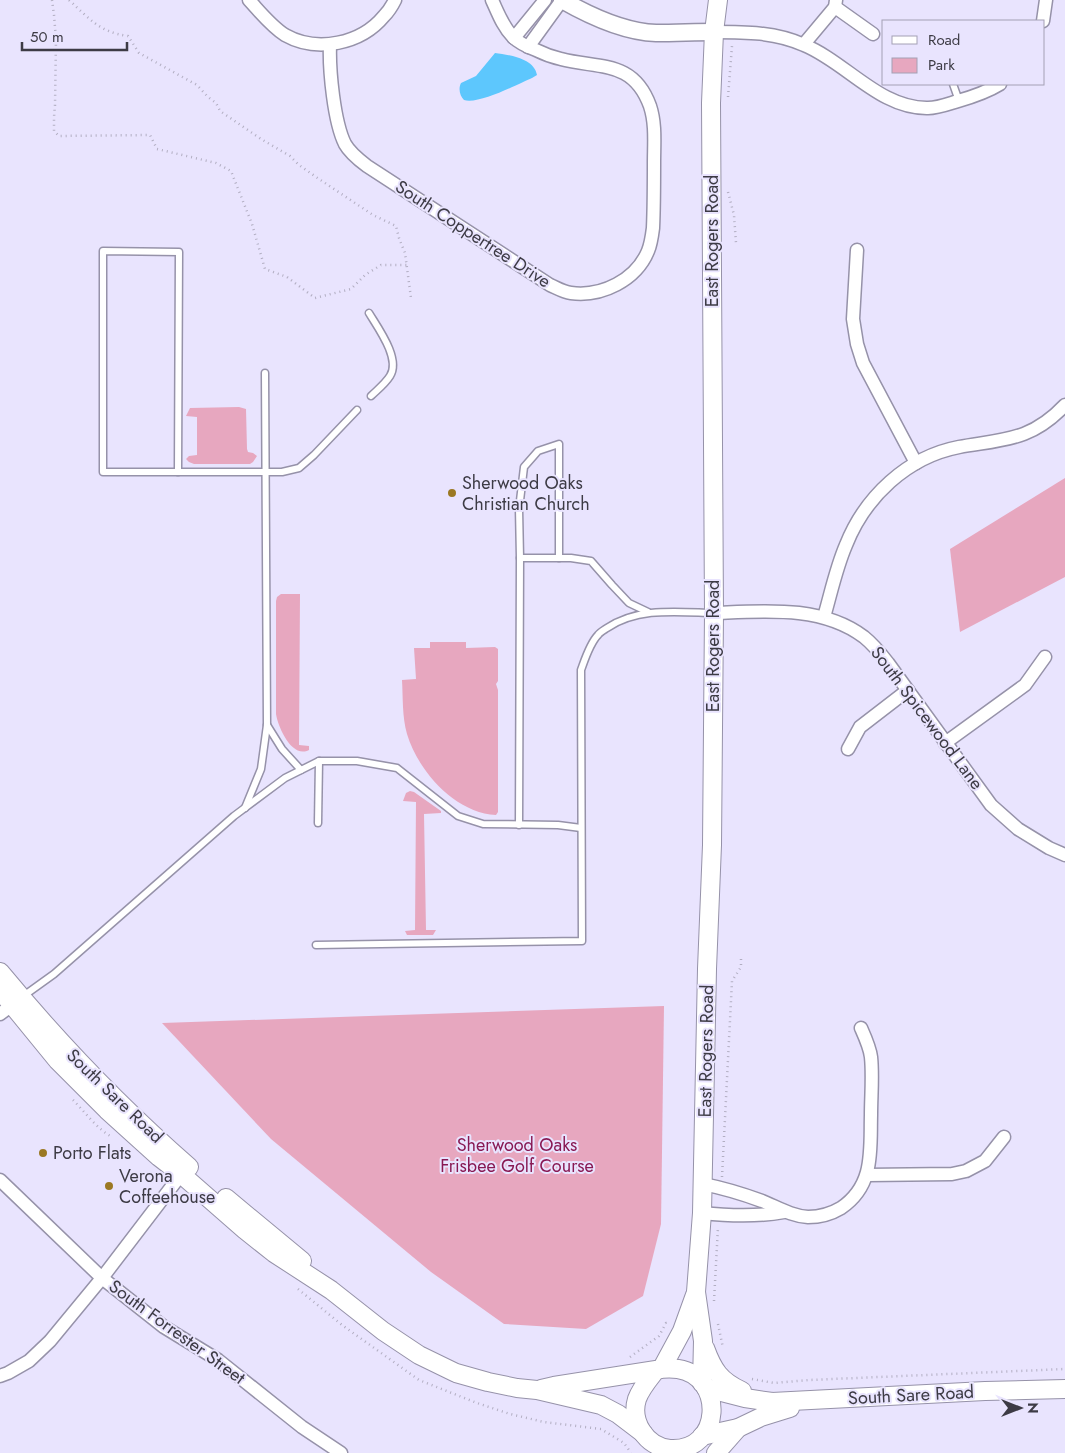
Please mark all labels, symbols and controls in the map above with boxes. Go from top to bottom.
scale bar [22,20,128,52]
legend [882,20,1045,85]
text: 50 m [30,26,64,48]
text: Road [928,29,960,51]
text: Park [928,54,955,76]
street label: South Coppertree Drive [390,174,556,294]
street label: East Rogers Road [699,175,725,307]
place label: Sherwood Oaks Christian Church [462,470,590,517]
marker: Sherwood Oaks Christian Church [446,487,458,499]
street label: East Rogers Road [700,580,726,712]
street label: South Spicewood Lane [864,641,990,795]
street label: East Rogers Road [692,984,720,1118]
street label: South Sare Road [61,1043,169,1149]
park label: Sherwood Oaks Frisbee Golf Course [440,1132,594,1179]
place label: Porto Flats [53,1140,131,1166]
marker: Porto Flats [37,1147,49,1159]
place label: Verona Coffeehouse [119,1163,215,1210]
marker: Verona Coffeehouse [103,1180,115,1192]
street label: South Forrester Street [103,1273,251,1391]
street label: South Sare Road [847,1379,975,1411]
north arrow [995,1383,1045,1433]
text: N [1023,1402,1043,1414]

